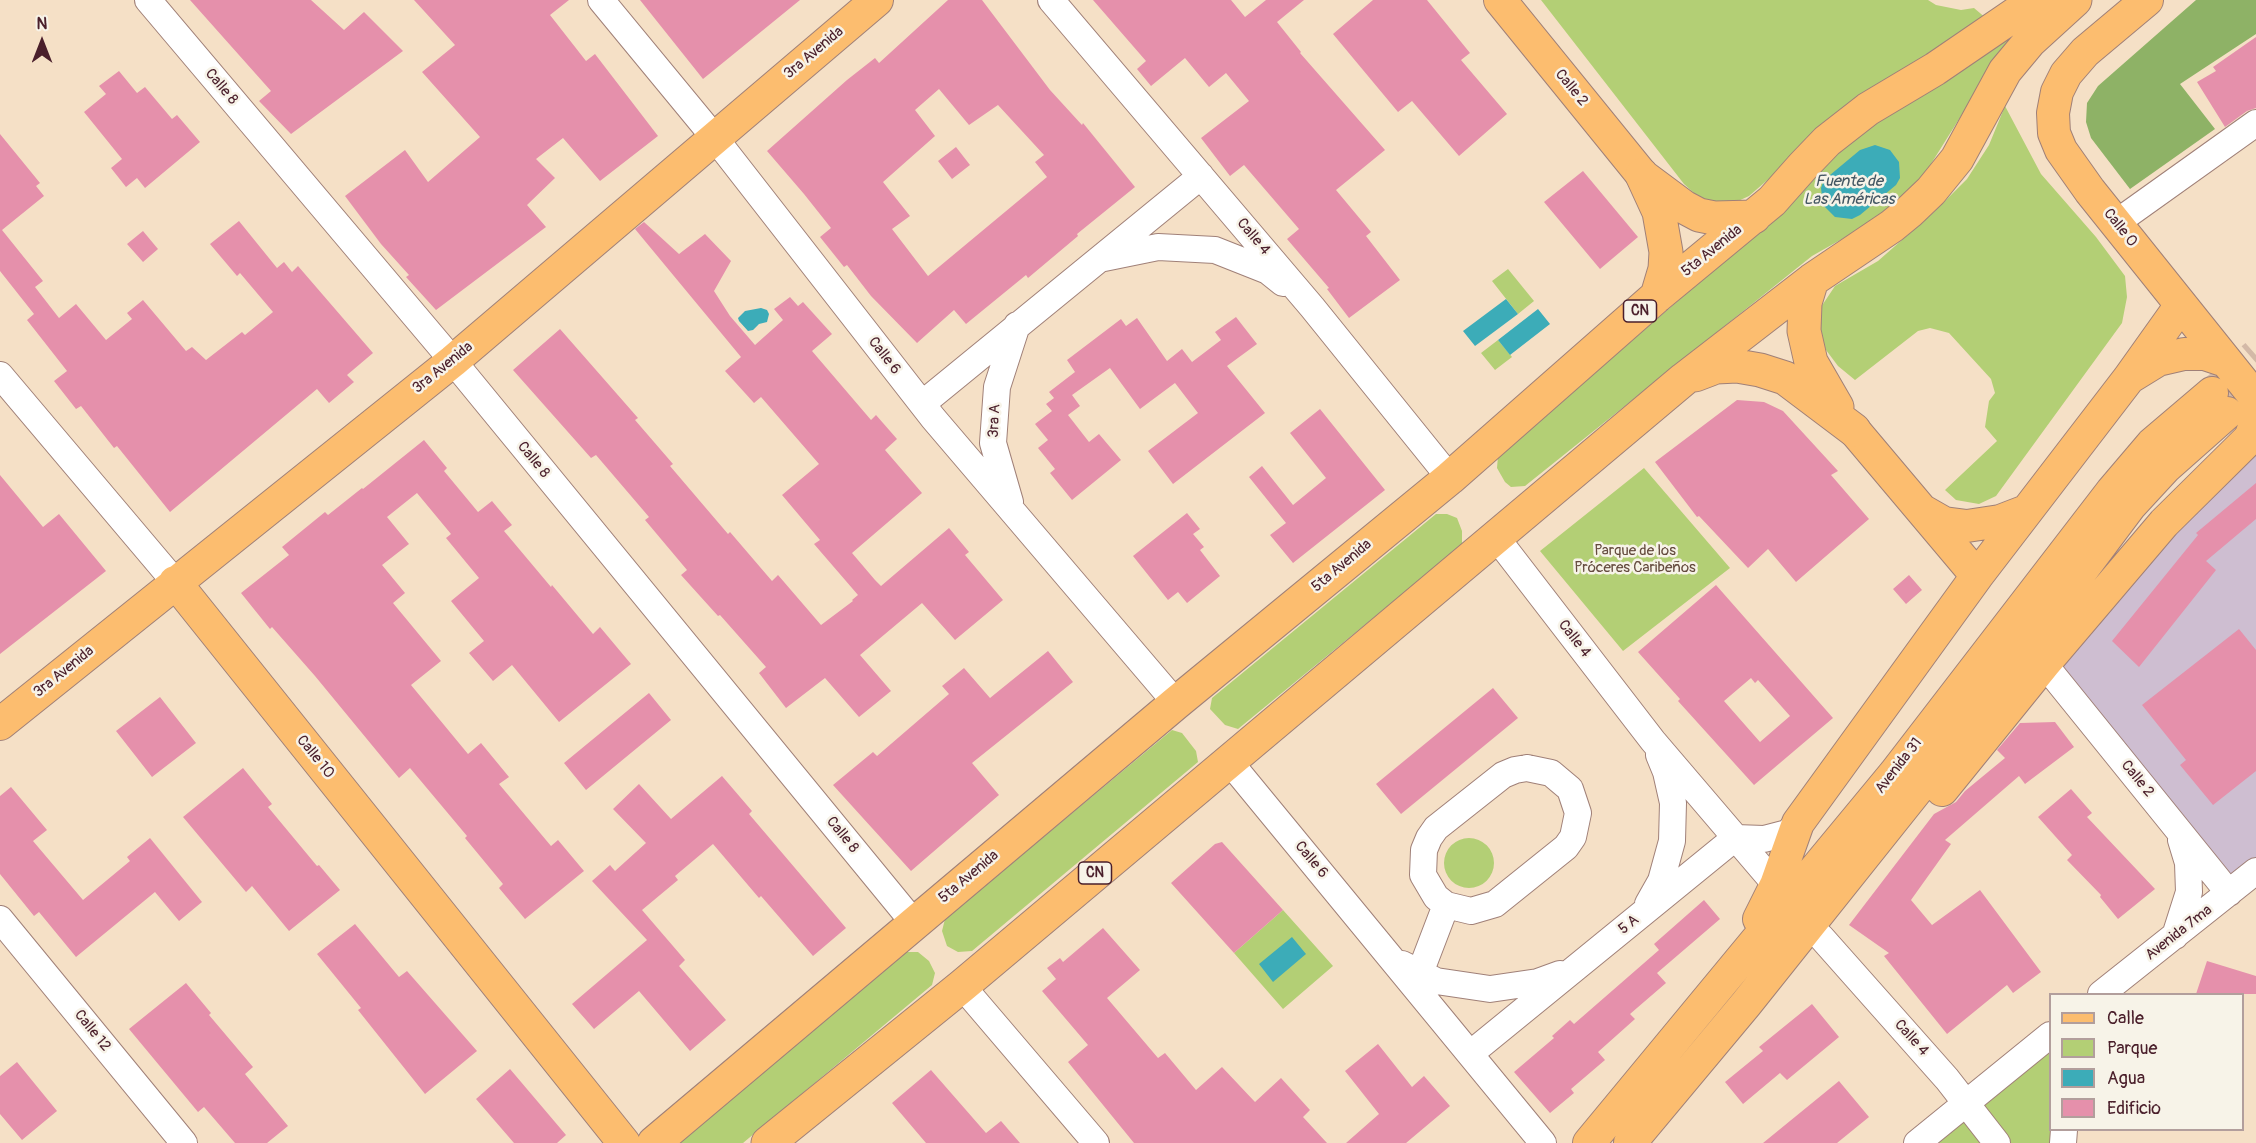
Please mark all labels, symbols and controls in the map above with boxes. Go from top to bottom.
north arrow [12,12,72,72]
text: N [37,14,47,34]
street label: 3ra Avenida [781,23,847,83]
street label: Calle 8 [201,65,241,109]
street label: Calle 2 [1551,66,1591,110]
water label: Fuente de Las Américas [1803,172,1895,210]
street label: Calle 0 [2099,205,2141,251]
street label: Calle 4 [1232,215,1274,259]
street label: 5ta Avenida [1678,221,1746,281]
road number: CN [1624,300,1656,322]
street label: Calle 6 [864,334,904,378]
street label: 3ra Avenida [409,338,477,398]
street label: 3ra A [985,404,1005,438]
street label: Calle 8 [513,438,553,482]
street label: 5ta Avenida [1308,536,1376,596]
park label: Parque de los Próceres Caribeños [1574,542,1696,577]
street label: Calle 4 [1554,617,1594,661]
street label: 3ra Avenida [30,642,98,702]
street label: Calle 10 [292,732,338,782]
street label: Avenida 31 [1872,735,1926,797]
street label: Calle 2 [2117,757,2157,801]
street label: Calle 8 [822,813,862,857]
street label: Calle 6 [1290,838,1332,882]
street label: 5ta Avenida [935,847,1003,907]
road number: CN [1078,862,1112,884]
street label: Avenida 7ma [2142,901,2216,965]
street label: 5 A [1615,911,1643,939]
legend [2049,993,2244,1131]
street label: Calle 12 [70,1007,114,1055]
text: Calle [2107,1007,2144,1030]
street label: Calle 4 [1890,1016,1932,1060]
text: Parque [2107,1037,2157,1060]
text: Agua [2107,1067,2145,1090]
text: Edificio [2107,1097,2161,1120]

